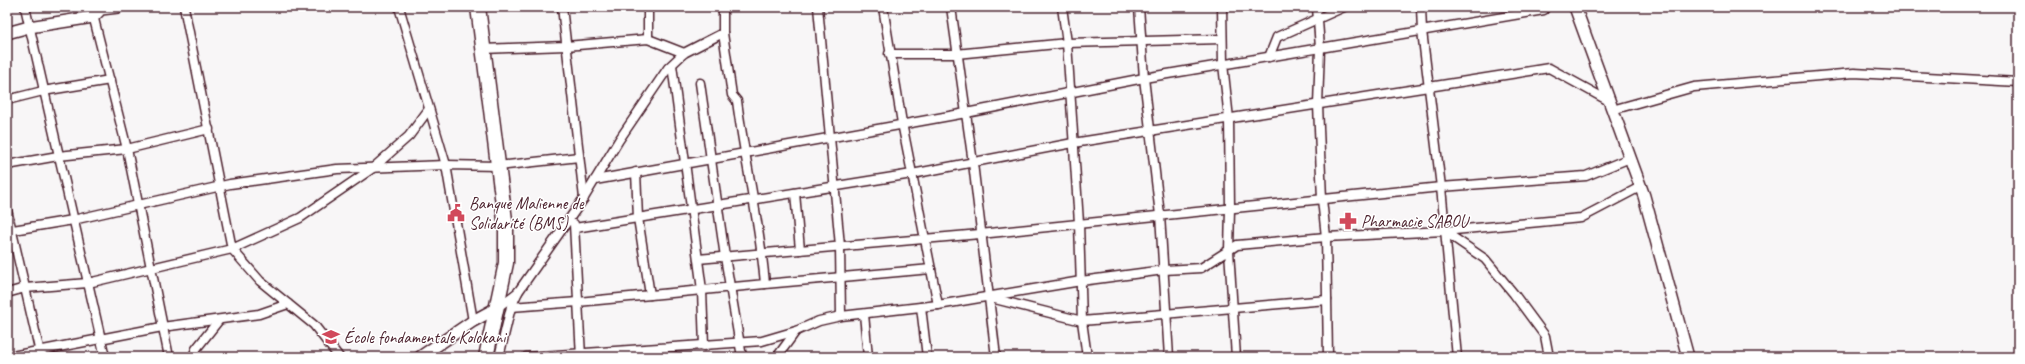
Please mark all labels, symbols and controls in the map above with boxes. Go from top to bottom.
place label: Banque Malienne de Solidarité (BMS) [469,193,585,234]
public building icon: Banque Malienne de Solidarité (BMS) [446,203,466,223]
pharmacy icon: Pharmacie SABOU [1338,211,1358,231]
place label: Pharmacie SABOU [1361,211,1470,232]
place label: École fondamentale Kolokani [344,326,507,348]
school or university icon: École fondamentale Kolokani [321,327,341,347]

